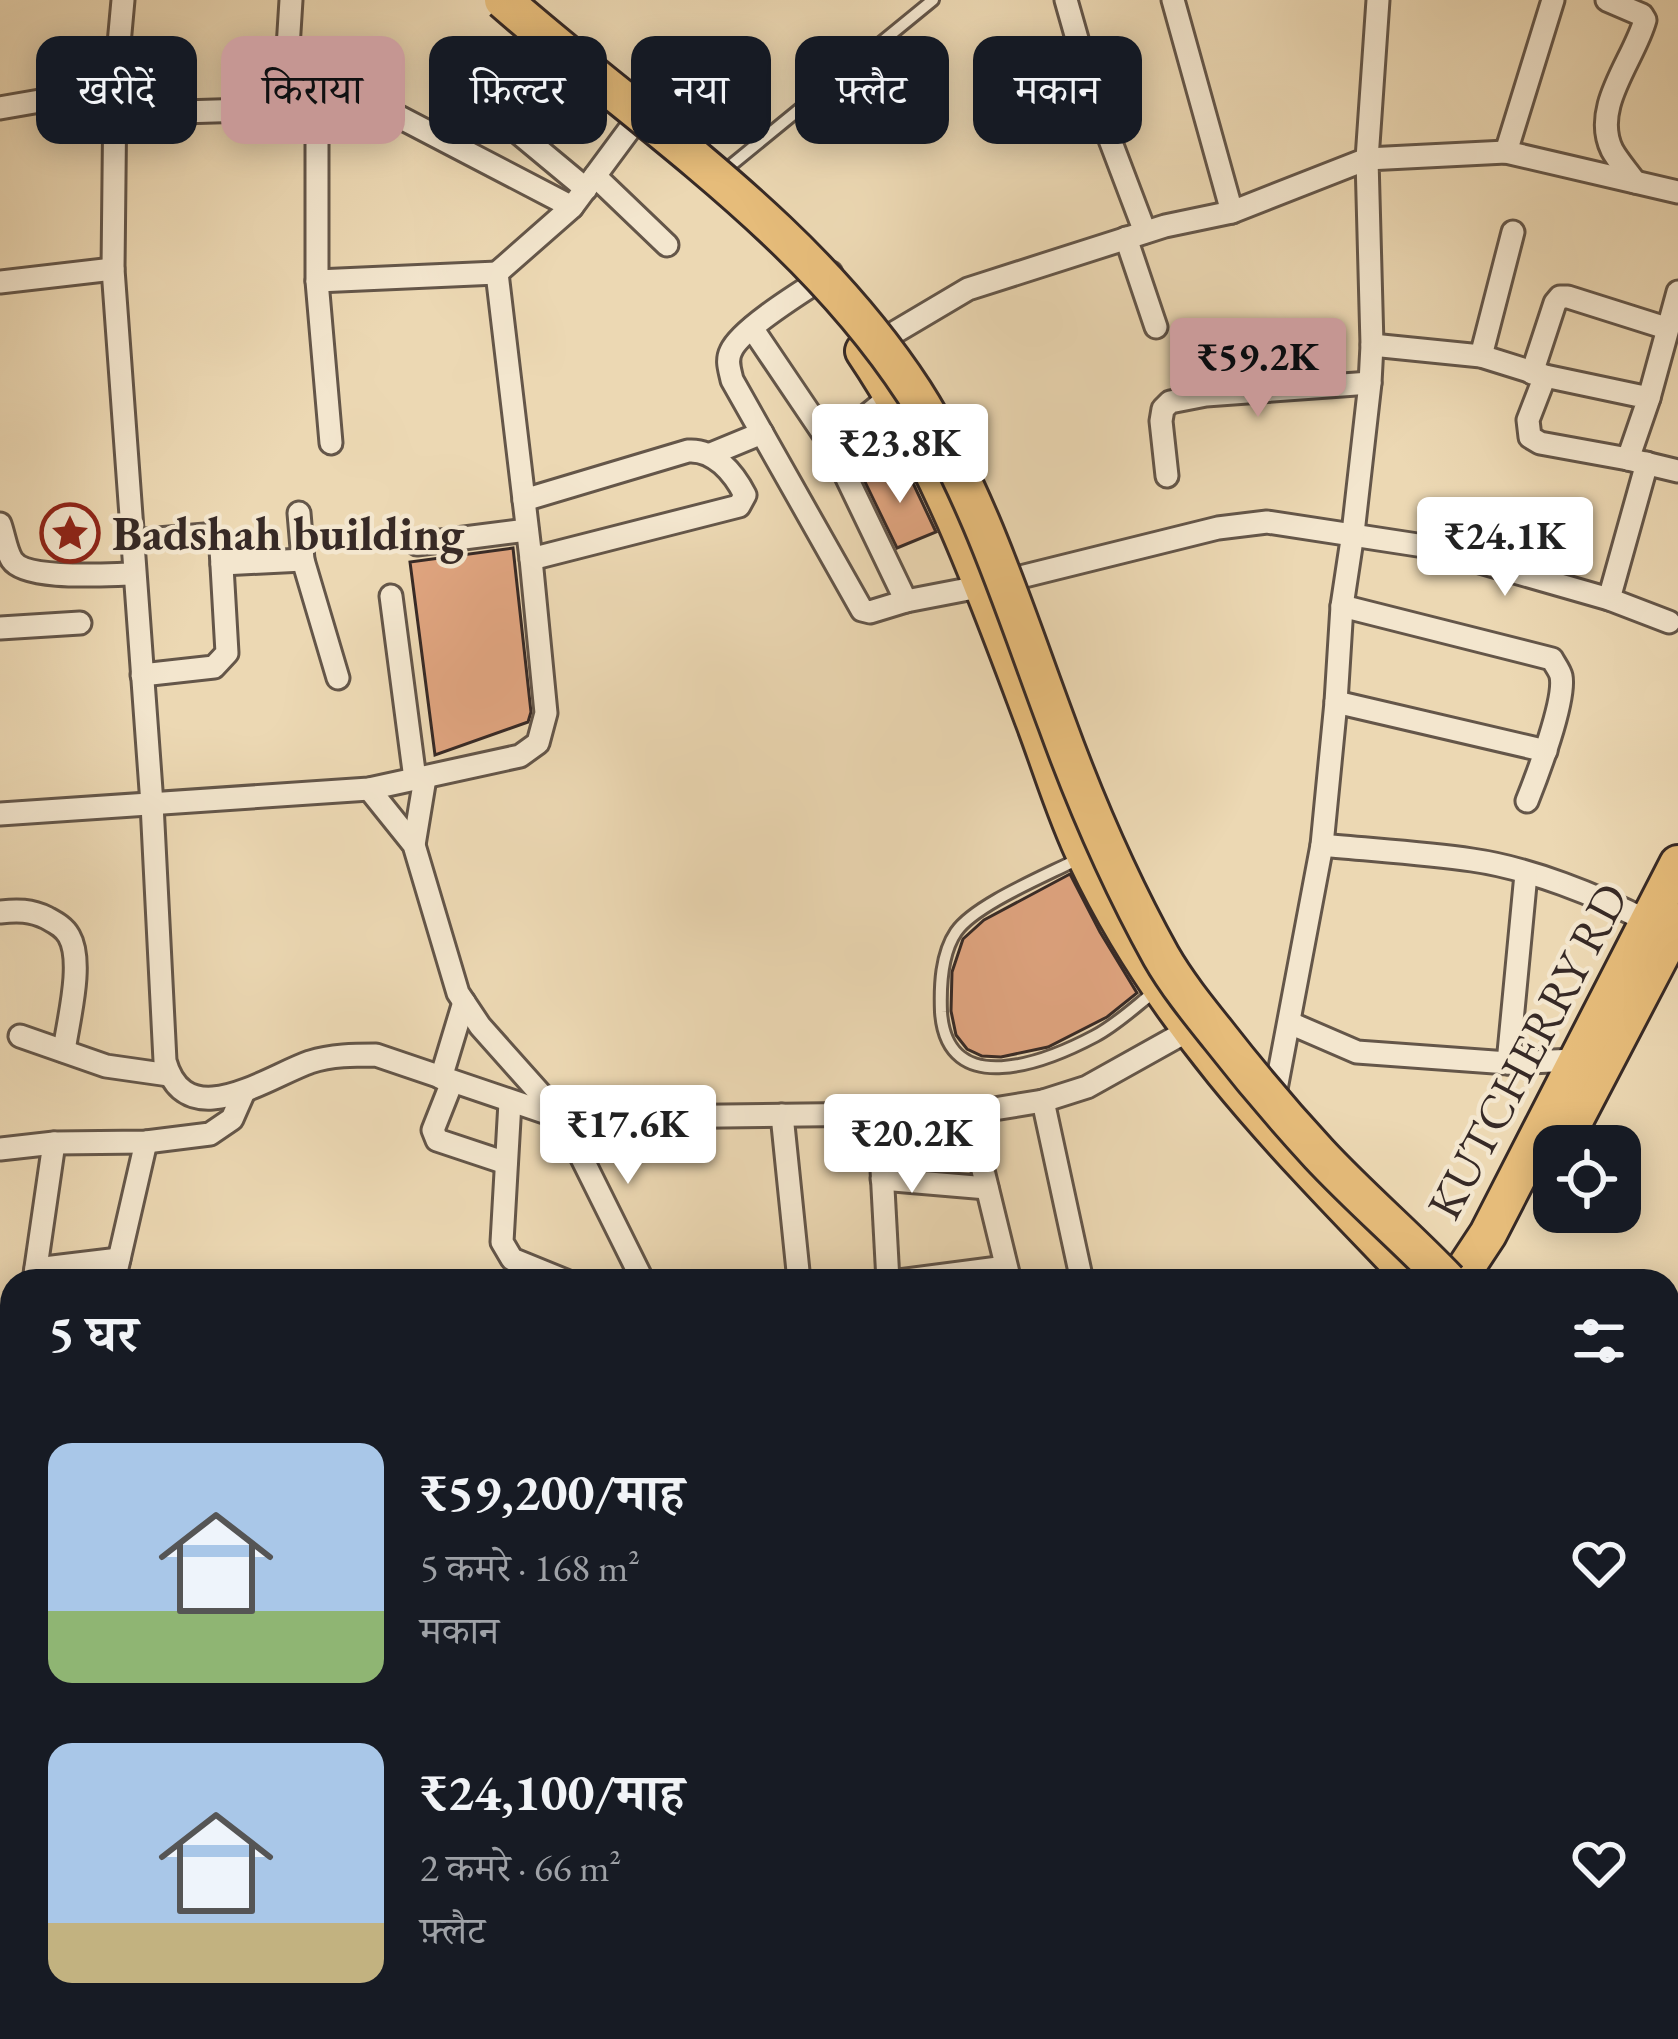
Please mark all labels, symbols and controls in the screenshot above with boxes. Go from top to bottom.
chip: खरीदें [36,36,197,144]
chip: किराया [221,36,405,144]
chip: फ़िल्टर [429,36,607,144]
chip: नया [631,36,771,144]
chip: फ़्लैट [795,36,949,144]
chip: मकान [973,36,1142,144]
pin: ₹59.2K [1160,318,1356,420]
text: ₹59.2K [1197,331,1319,382]
pin: ₹23.8K [802,404,998,506]
text: ₹23.8K [839,417,961,468]
pin: ₹24.1K [1407,497,1603,599]
place icon: Badshah building [39,502,101,564]
place label: Badshah building [112,502,465,564]
text: ₹24.1K [1444,510,1566,561]
street label: KUTCHERRY RD [1412,872,1642,1230]
pin: ₹17.6K [530,1085,726,1187]
pin: ₹20.2K [814,1094,1010,1196]
text: ₹17.6K [567,1098,689,1149]
text: ₹20.2K [851,1107,973,1158]
map controls [1533,1125,1641,1233]
button: locate [1533,1125,1641,1233]
text: 5 घर [48,1300,138,1366]
icon: filters [1566,1308,1632,1374]
text: ₹59,200/माह [420,1459,684,1525]
icon: home [144,1491,288,1635]
icon: heart [1566,1530,1632,1596]
text: 5 कमरे · 168 m² [420,1542,640,1593]
text: मकान [420,1605,499,1656]
text: ₹24,100/माह [420,1759,684,1825]
icon: home [144,1791,288,1935]
icon: heart [1566,1830,1632,1896]
text: 2 कमरे · 66 m² [420,1842,621,1893]
text: फ़्लैट [420,1905,485,1956]

